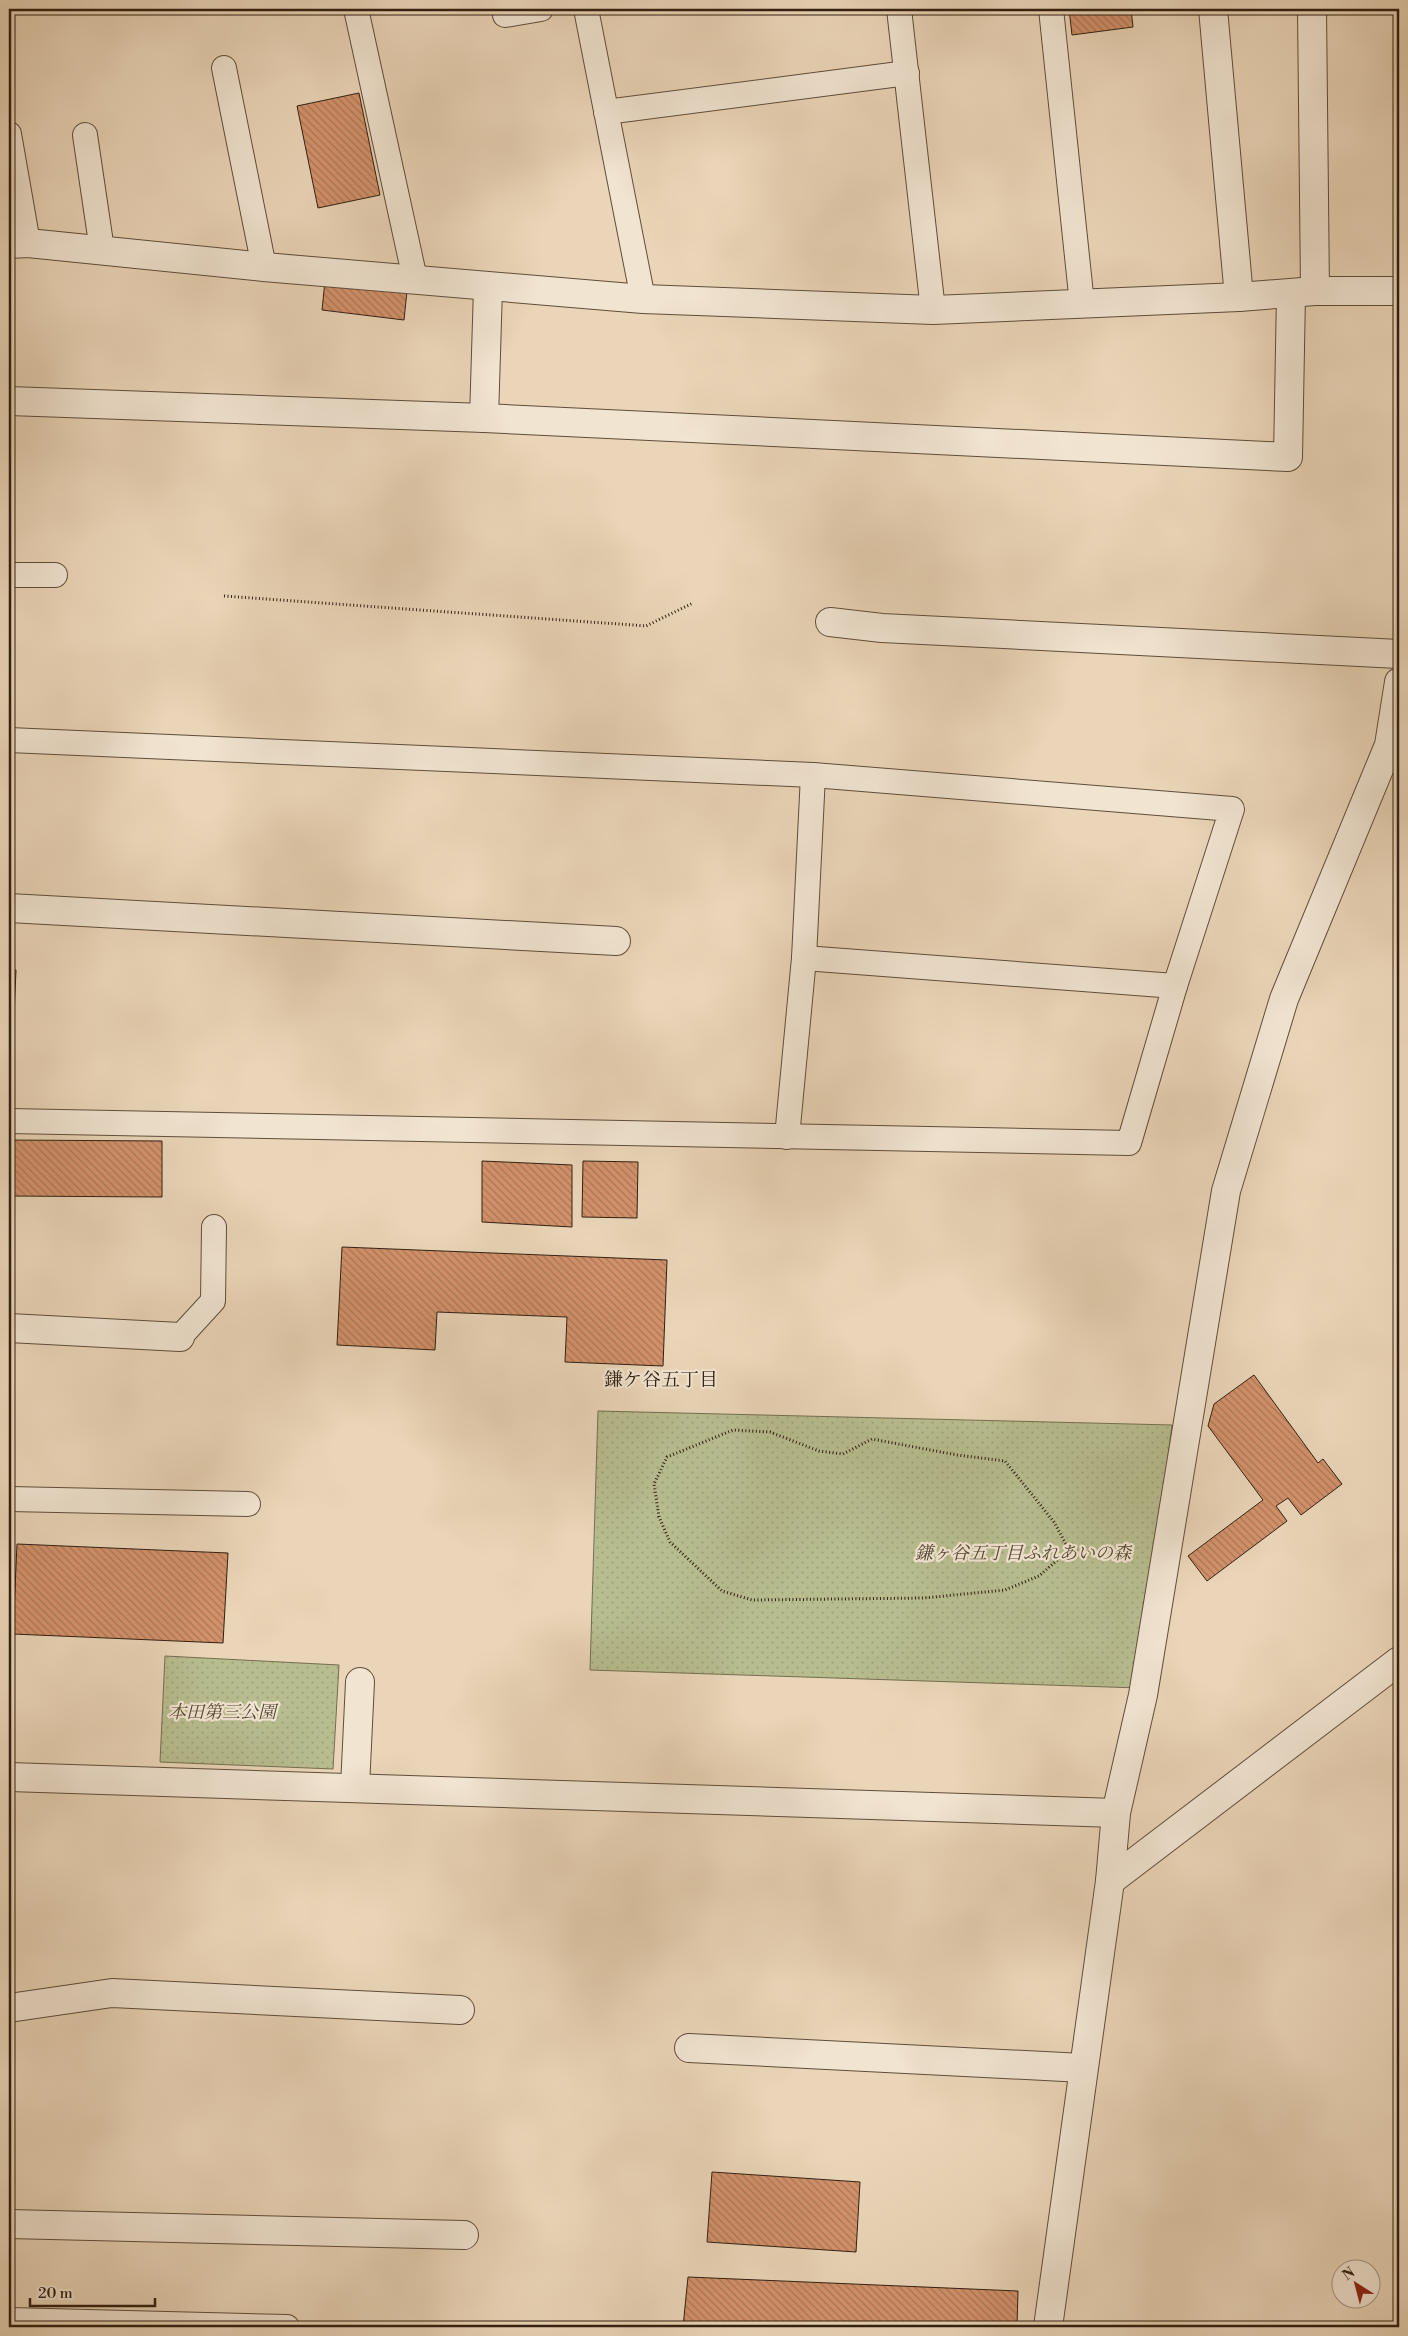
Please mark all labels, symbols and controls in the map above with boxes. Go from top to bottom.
district label: 鎌ケ谷五丁目 [604,1368,718,1392]
park label: 鎌ヶ谷五丁目ふれあいの森 [915,1542,1133,1565]
park label: 本田第三公園 [168,1701,279,1724]
north arrow [1330,2258,1380,2308]
text: N [1339,2264,1359,2285]
scale bar [30,2276,155,2308]
text: 20 m [38,2284,73,2303]

